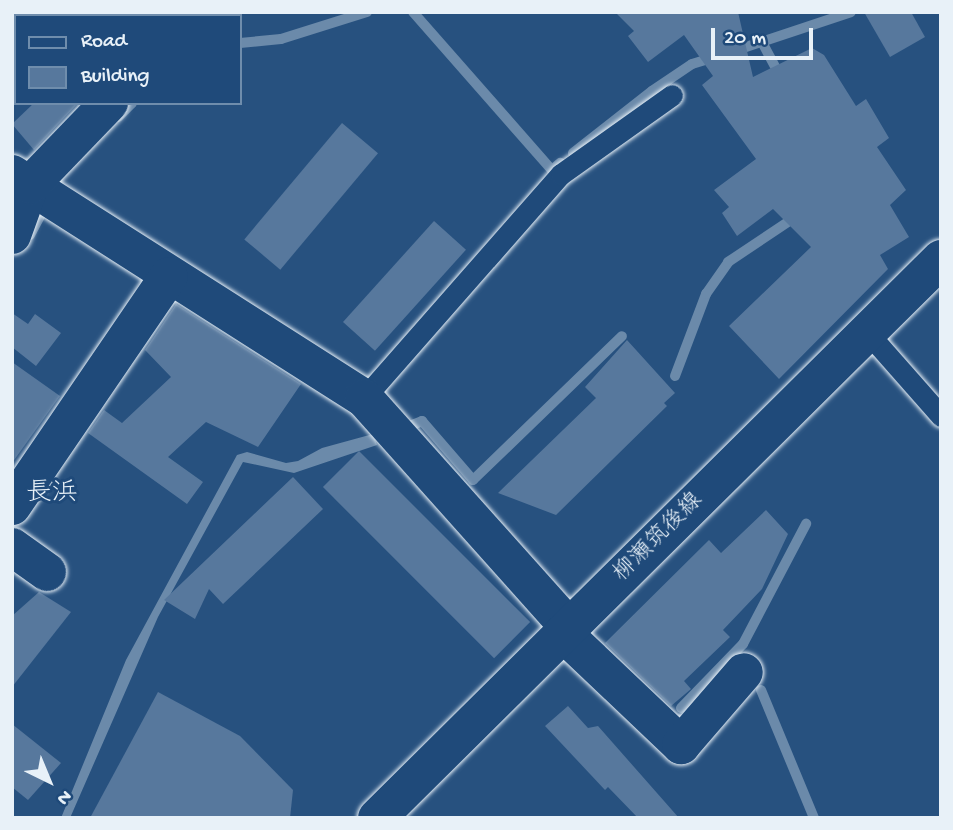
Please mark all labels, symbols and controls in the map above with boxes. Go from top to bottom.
legend [14,14,242,105]
scale bar [715,14,816,58]
text: 20 m [724,27,766,52]
text: Road [81,30,127,55]
text: Building [81,65,150,90]
district label: 長浜 [26,479,78,511]
street label: 柳瀬筑後線 [609,488,709,588]
north arrow [14,746,84,816]
text: N [51,784,76,809]

